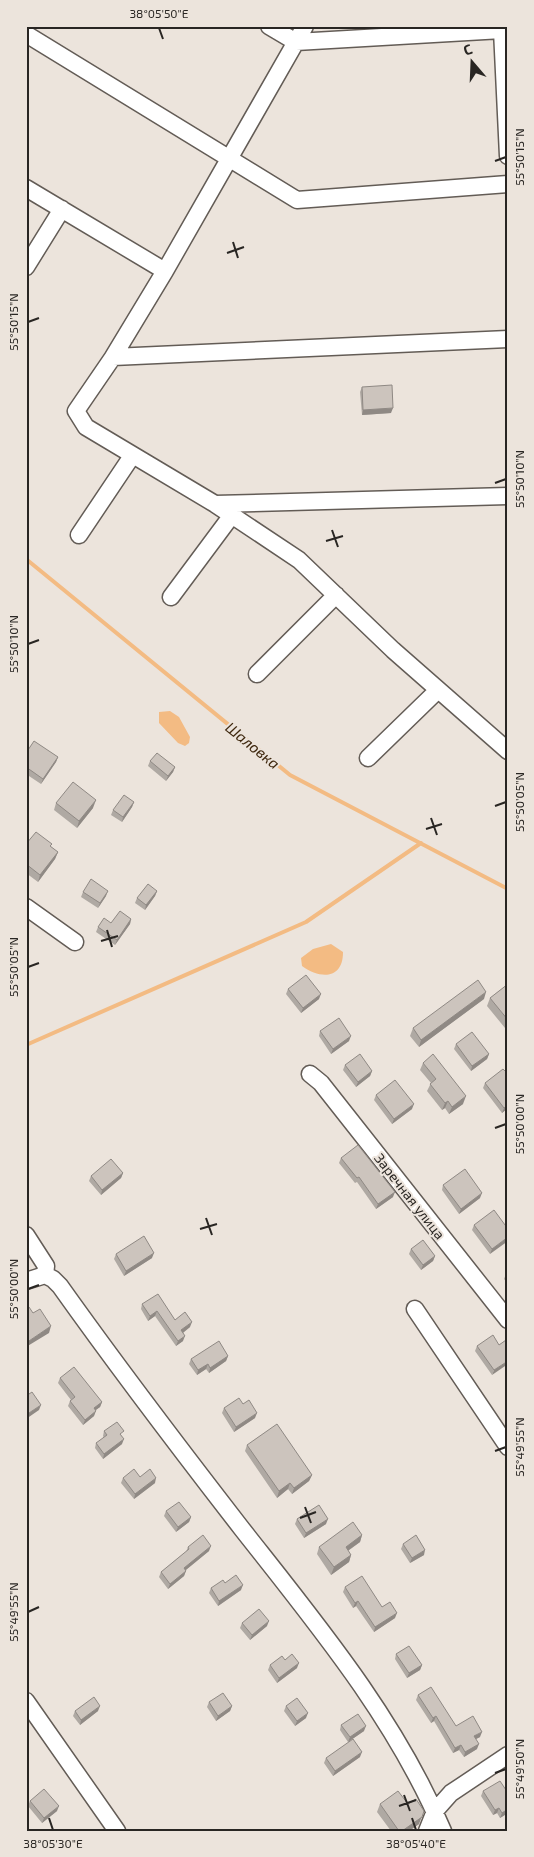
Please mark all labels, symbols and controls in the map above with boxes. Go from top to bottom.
text: 38°05'50"E [129,6,189,20]
north arrow [446,38,496,88]
text: С [461,40,474,59]
text: 55°50'15"N [512,128,526,186]
text: 55°50'15"N [6,293,20,351]
text: 55°50'10"N [512,450,526,508]
text: 55°50'10"N [6,615,20,673]
water label: Шаловка [222,718,284,772]
text: 55°50'05"N [512,772,526,832]
text: 55°50'05"N [6,937,20,997]
text: 55°50'00"N [512,1094,526,1154]
street label: Заречная улица [371,1150,449,1242]
text: 55°50'00"N [6,1259,20,1319]
text: 55°49'55"N [512,1417,526,1477]
text: 55°49'55"N [6,1582,20,1642]
text: 55°49'50"N [512,1739,526,1799]
text: 38°05'30"E [23,1836,83,1850]
text: 38°05'40"E [386,1836,446,1850]

